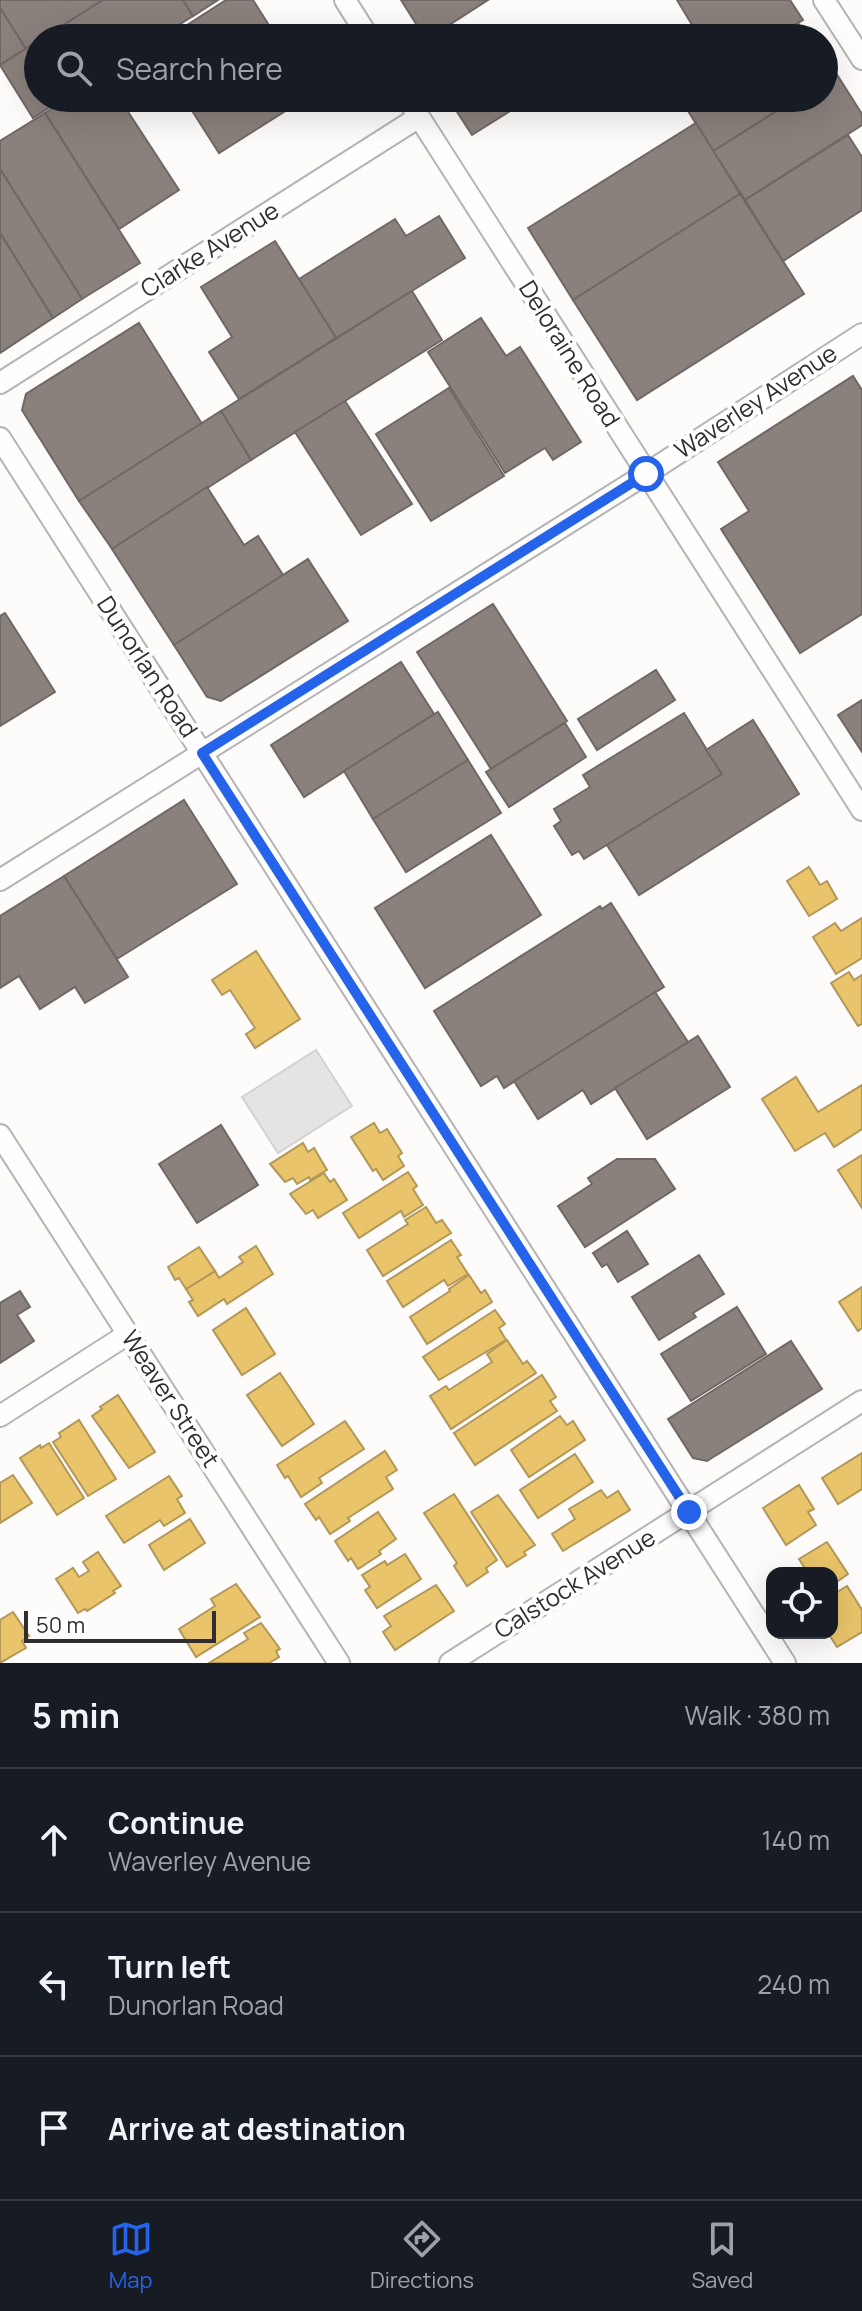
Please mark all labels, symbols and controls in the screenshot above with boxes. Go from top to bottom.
search box [24,24,838,112]
icon: search [52,46,96,90]
text: Search here [116,48,283,89]
street label: Clarke Avenue [134,193,285,304]
street label: Deloraine Road [512,274,628,433]
street label: Waverley Avenue [668,336,843,466]
route start [628,456,664,492]
street label: Dunorlan Road [90,589,206,743]
street label: Weaver Street [115,1323,228,1473]
route end [671,1494,707,1530]
street label: Calstock Avenue [487,1520,661,1646]
map controls [766,1567,838,1639]
button: locate [766,1567,838,1639]
scale bar [24,1607,216,1643]
text: 50 m [36,1610,85,1640]
text: 5 min [32,1692,120,1738]
text: Walk · 380 m [685,1697,830,1733]
text: Continue [108,1802,244,1843]
icon: ahead [32,1818,76,1862]
text: 140 m [761,1822,830,1858]
text: Waverley Avenue [108,1843,311,1879]
text: Turn left [108,1946,231,1987]
icon: left [32,1962,76,2006]
text: 240 m [757,1966,830,2002]
text: Dunorlan Road [108,1987,284,2023]
icon: arrive [32,2106,76,2150]
text: Arrive at destination [108,2108,406,2149]
tab: Map [109,2217,153,2295]
tab: Directions [370,2217,474,2295]
tab: Saved [691,2217,753,2295]

